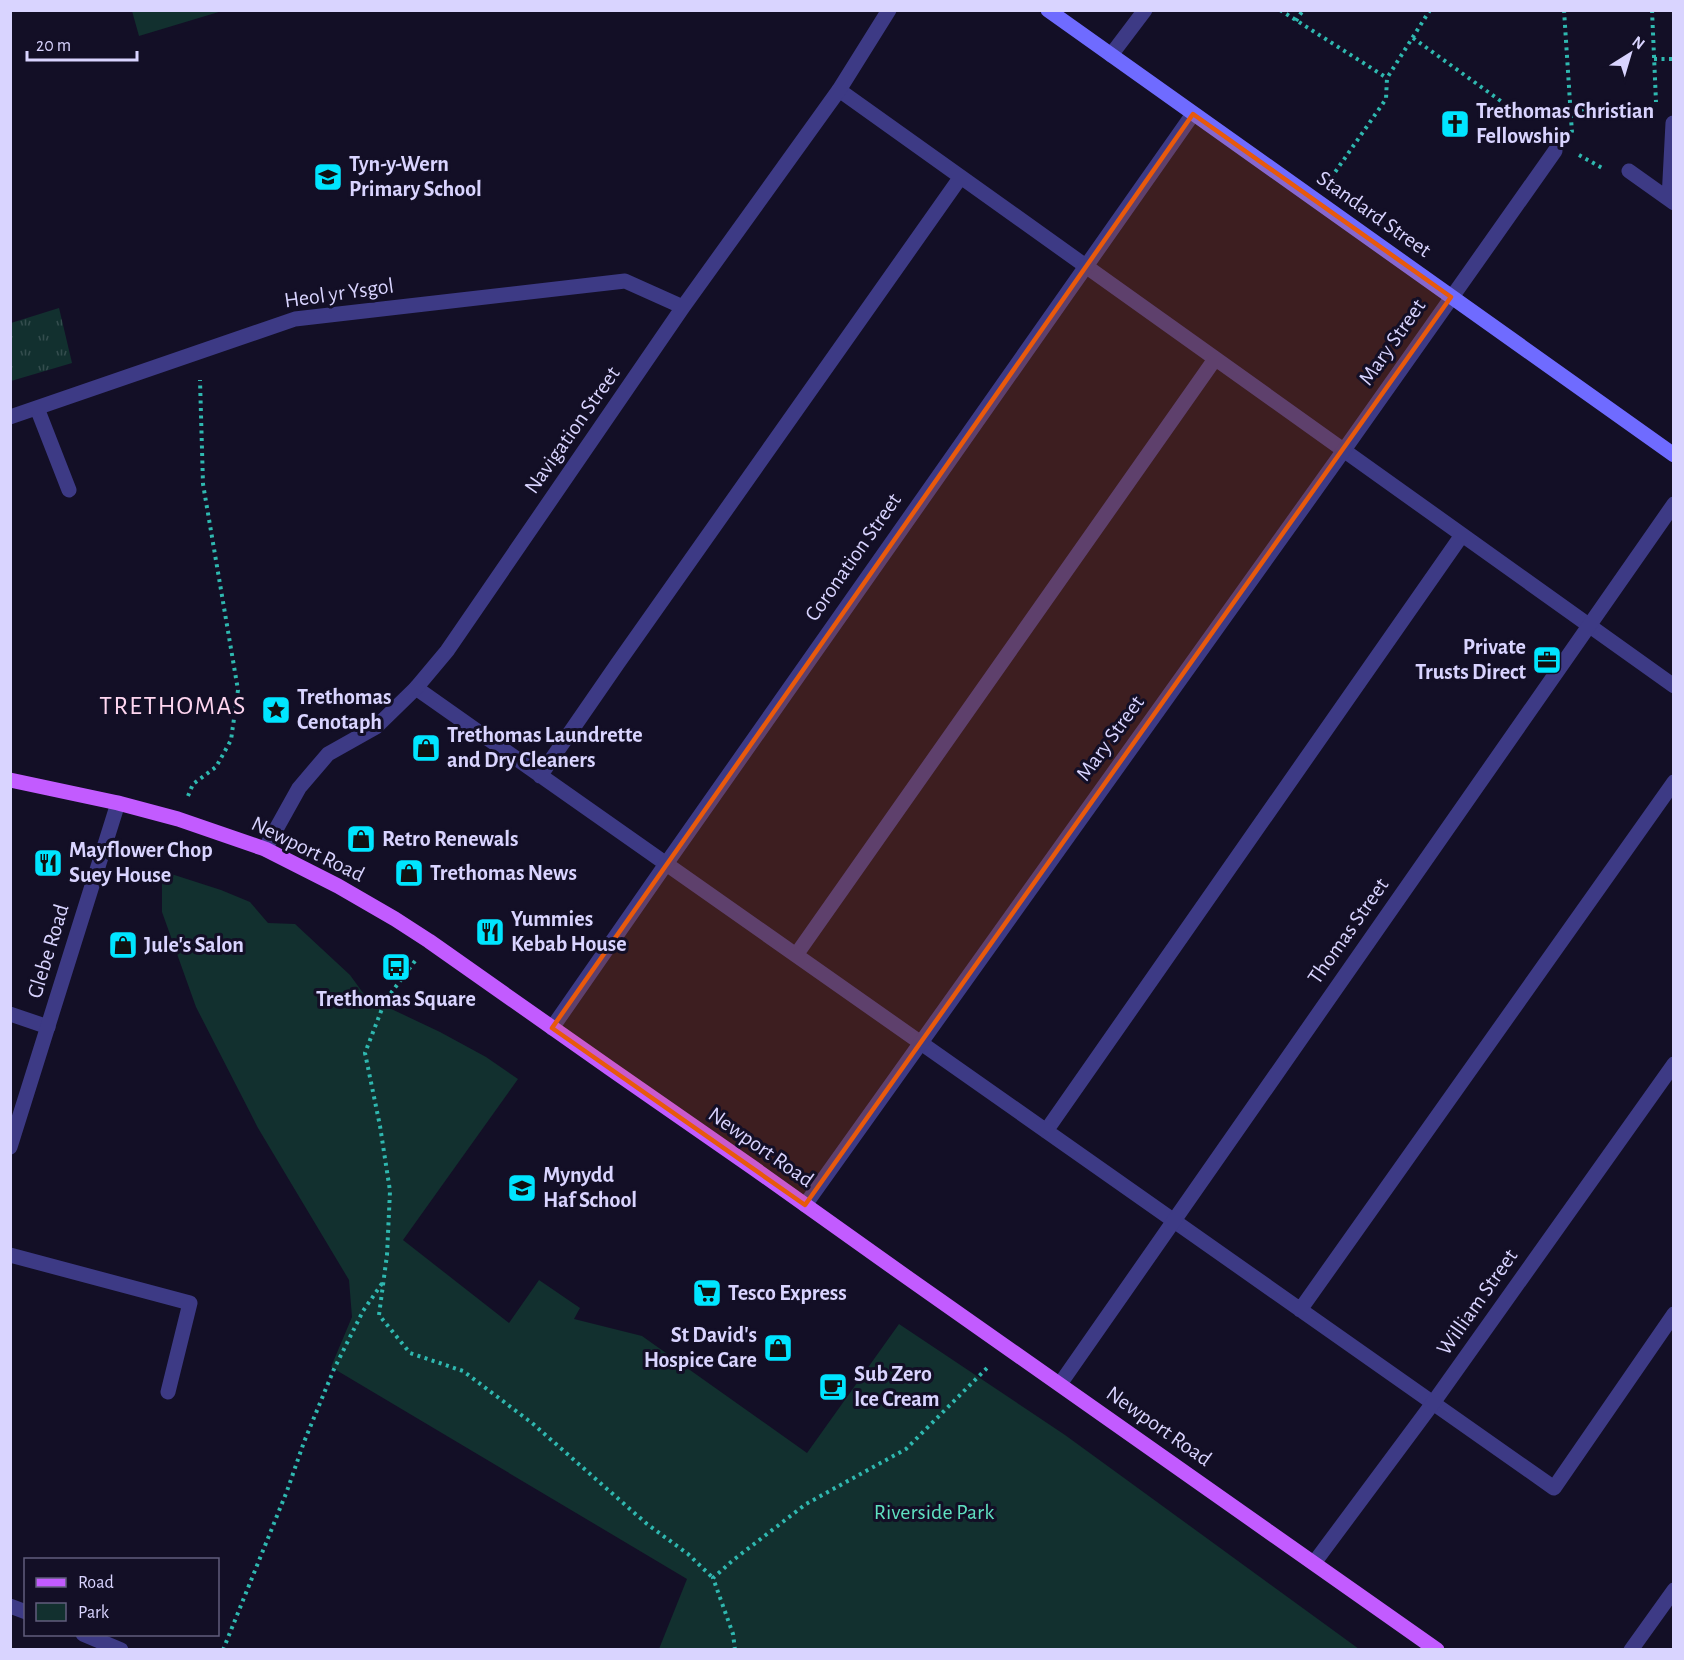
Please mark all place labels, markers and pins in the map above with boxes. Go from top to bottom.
place label: Trethomas Christian Fellowship [1476,100,1654,147]
church icon: Trethomas Christian Fellowship [1439,108,1471,140]
place label: Tyn-y-Wern Primary School [349,153,482,201]
school or university icon: Tyn-y-Wern Primary School [312,161,344,193]
place label: Private Trusts Direct [1415,636,1527,683]
office icon: Private Trusts Direct [1531,644,1563,676]
place label: Trethomas Cenotaph [297,686,392,733]
place icon: Trethomas Cenotaph [260,694,292,726]
place label: Trethomas Laundrette and Dry Cleaners [447,724,643,772]
shop icon: Trethomas Laundrette and Dry Cleaners [410,732,442,764]
shop icon: Retro Renewals [345,823,377,855]
place label: Retro Renewals [382,828,518,850]
place label: Mayflower Chop Suey House [69,839,213,887]
restaurant icon: Mayflower Chop Suey House [32,847,64,879]
shop icon: Trethomas News [393,857,425,889]
place label: Trethomas News [430,862,577,884]
place label: Yummies Kebab House [511,908,627,955]
restaurant icon: Yummies Kebab House [474,916,506,948]
shop icon: Jule's Salon [107,929,139,961]
place label: Jule's Salon [144,934,244,956]
bus stop icon: Trethomas Square [380,951,412,983]
place label: Trethomas Square [316,988,476,1010]
place label: Mynydd Haf School [543,1164,637,1211]
school or university icon: Mynydd Haf School [506,1172,538,1204]
supermarket icon: Tesco Express [691,1277,723,1309]
place label: Tesco Express [728,1282,847,1304]
place label: St David's Hospice Care [644,1324,757,1371]
shop icon: St David's Hospice Care [762,1332,794,1364]
place label: Sub Zero Ice Cream [854,1363,940,1410]
cafe icon: Sub Zero Ice Cream [817,1371,849,1403]

